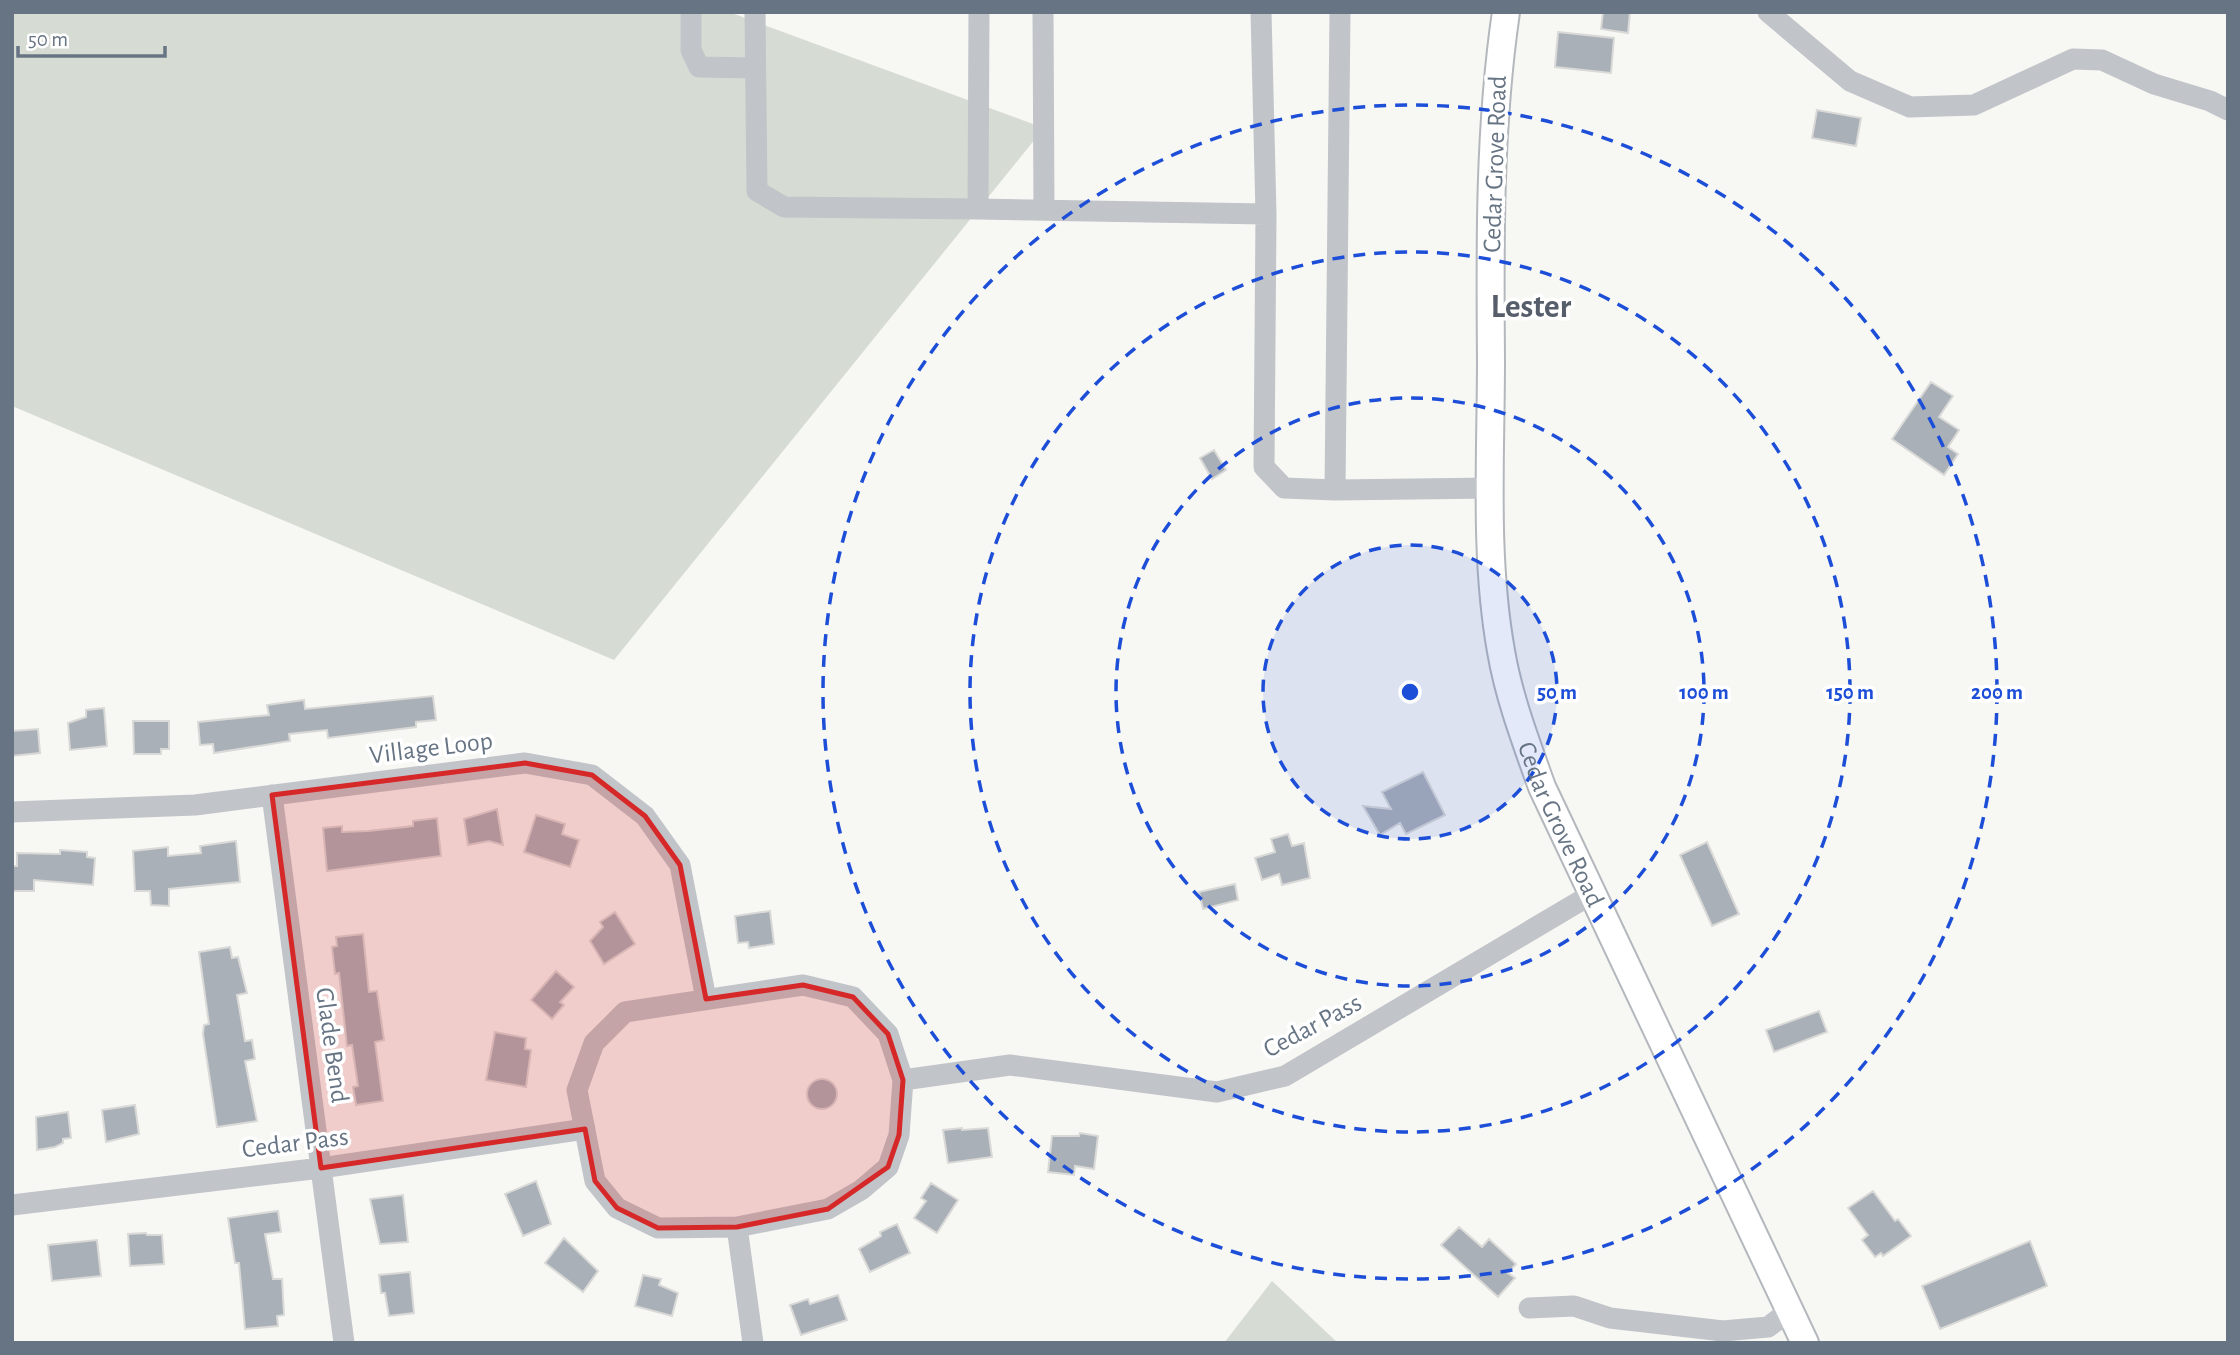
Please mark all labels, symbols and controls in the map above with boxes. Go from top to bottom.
scale bar [18,14,164,58]
text: 50 m [28,29,68,50]
street label: Cedar Grove Road [1479,75,1511,253]
district label: Lester [1491,291,1572,324]
centre of rings [1398,680,1422,704]
text: 50 m [1537,682,1577,703]
text: 100 m [1679,682,1729,703]
text: 150 m [1826,682,1874,703]
text: 200 m [1971,682,2023,703]
street label: Village Loop [368,728,494,768]
street label: Cedar Grove Road [1513,738,1609,911]
street label: Glade Bend [311,986,353,1104]
street label: Cedar Pass [1259,989,1366,1062]
street label: Cedar Pass [240,1124,350,1162]

